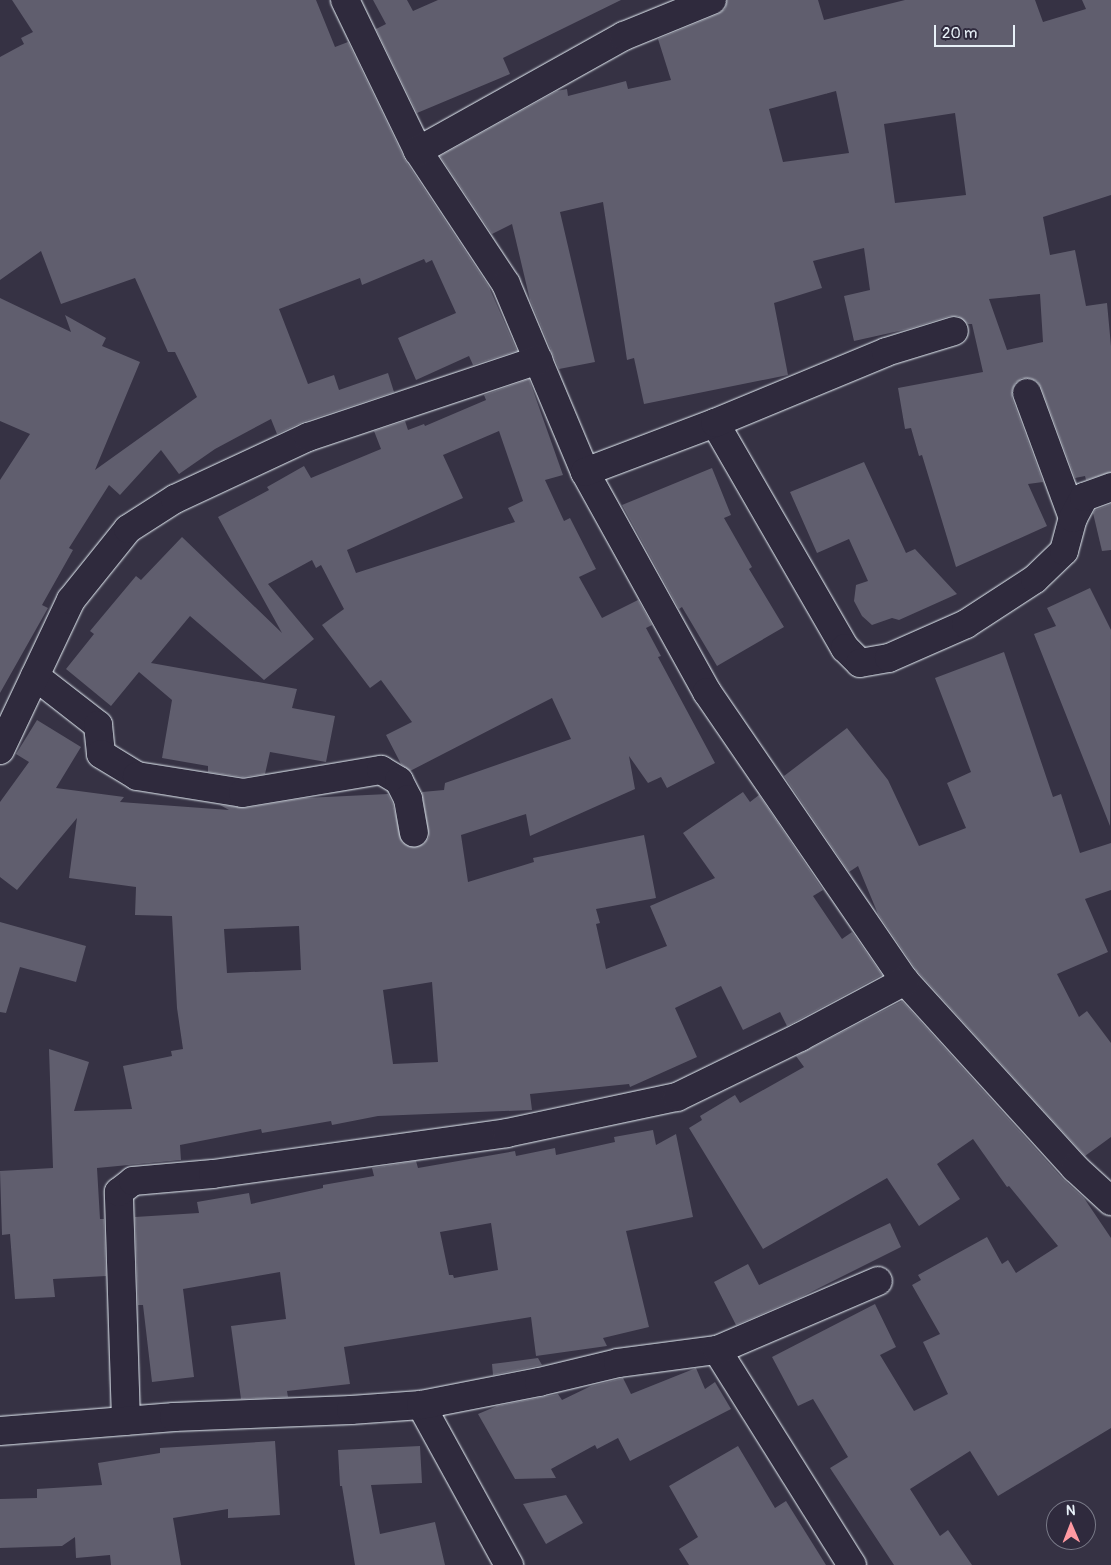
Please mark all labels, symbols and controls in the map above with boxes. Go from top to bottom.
scale bar [936,15,1017,47]
text: 20 m [942,24,977,43]
north arrow [1046,1500,1096,1550]
text: N [1066,1502,1076,1519]

